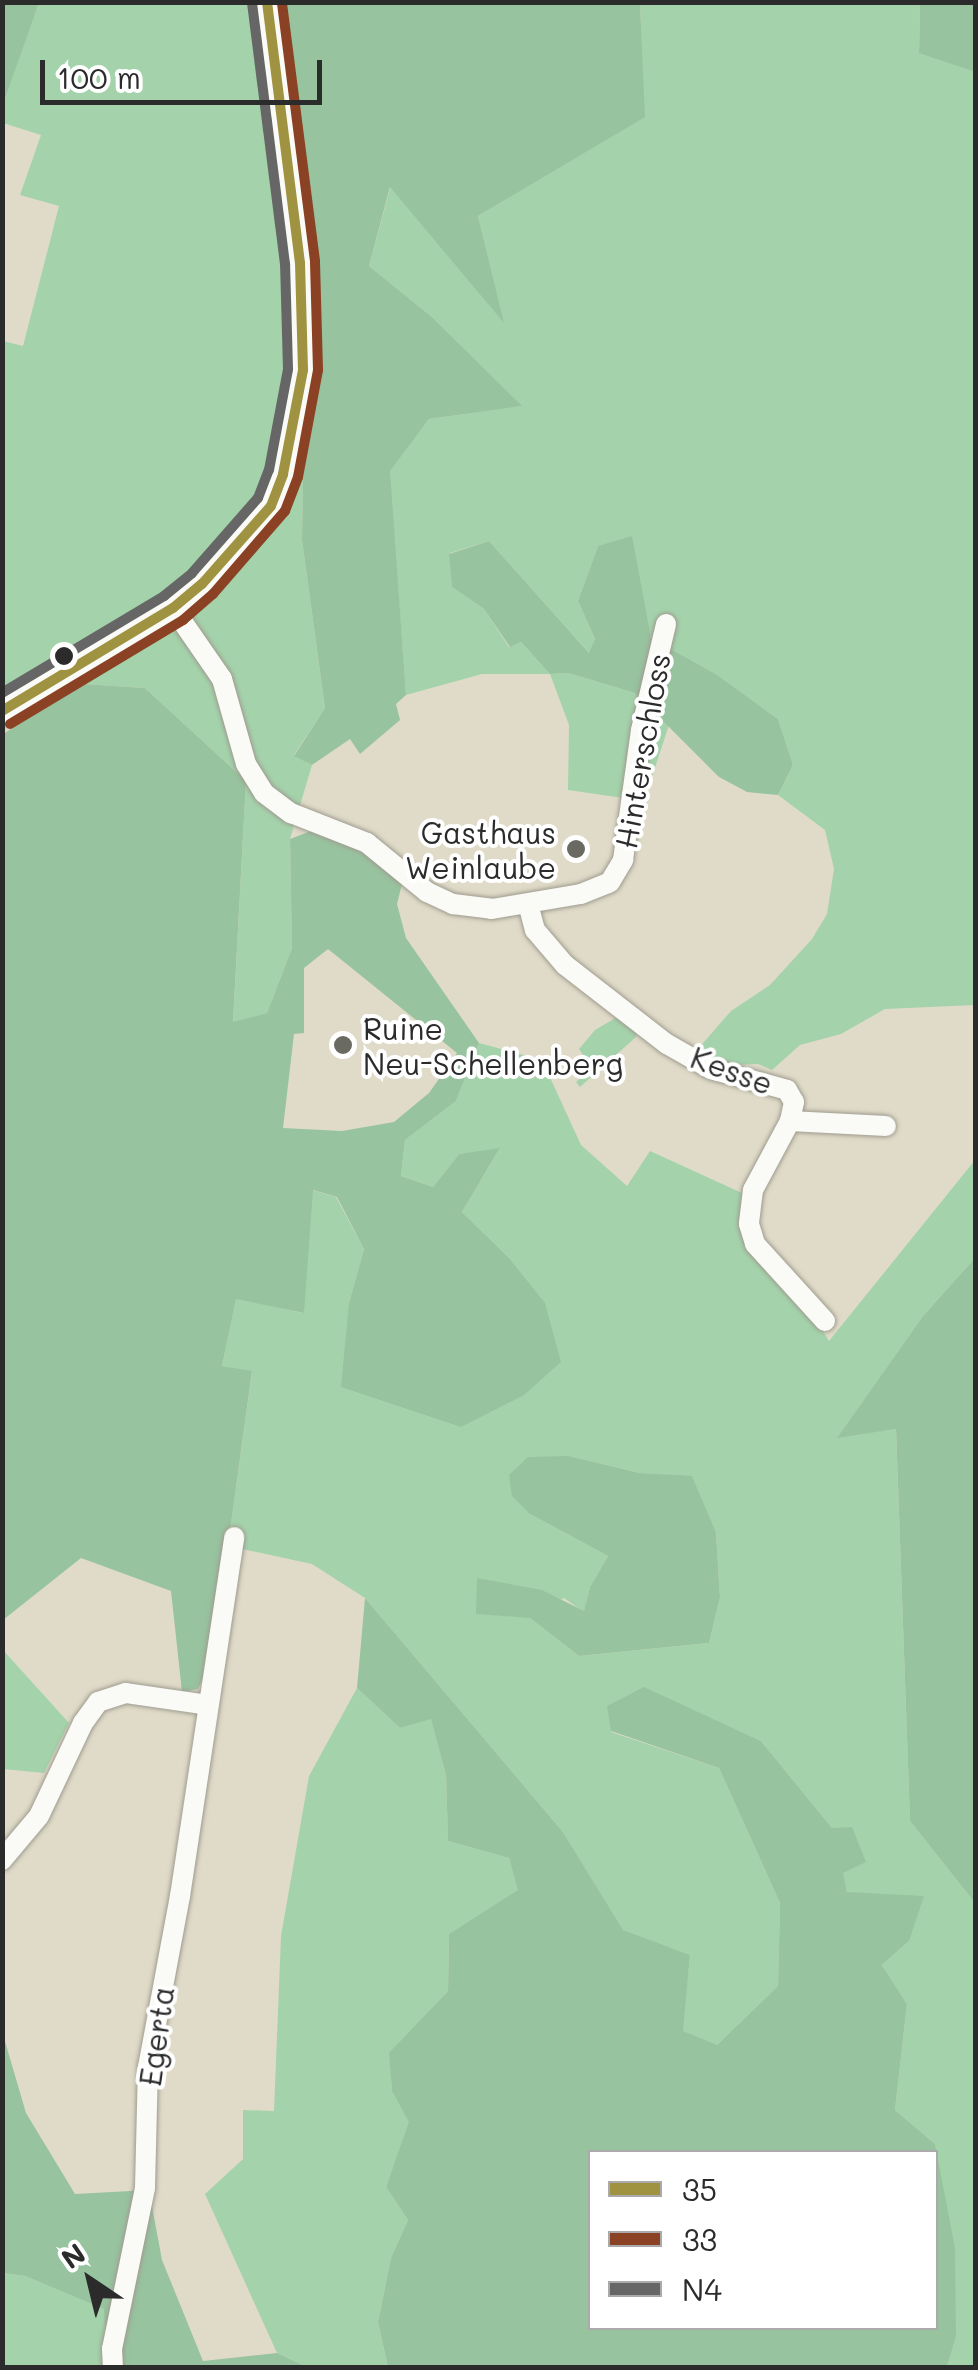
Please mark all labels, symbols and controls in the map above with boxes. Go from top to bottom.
scale bar [45,40,328,102]
text: 100 m [57,57,141,97]
unlabelled marker [54,646,74,666]
street label: Hinterschloss [607,651,677,851]
place label: Gasthaus Weinlaube [405,814,556,884]
marker: Gasthaus Weinlaube [565,838,587,860]
place label: Ruine Neu-Schellenberg [363,1010,623,1080]
marker: Ruine Neu-Schellenberg [332,1034,354,1056]
street label: Kesse [686,1039,778,1101]
street label: Egerta [131,1984,181,2088]
legend [588,2150,938,2330]
text: 35 [682,2169,717,2209]
text: 33 [682,2219,717,2259]
north arrow [40,2230,140,2330]
text: N [54,2235,92,2276]
text: N4 [682,2269,722,2309]

